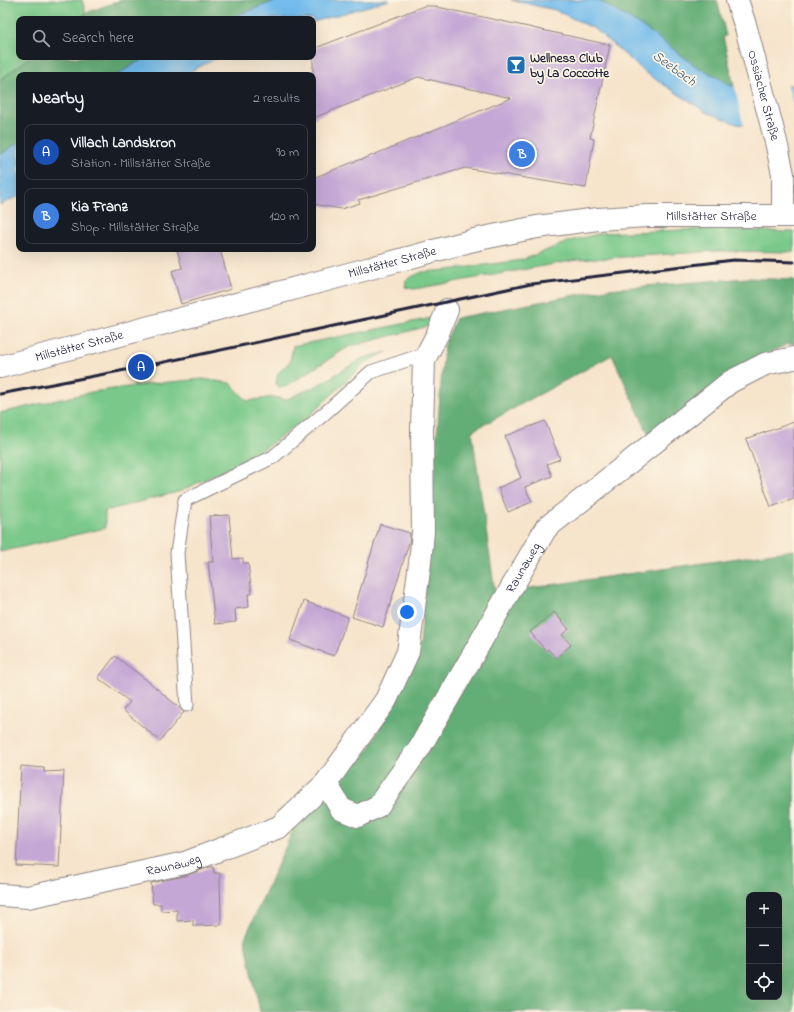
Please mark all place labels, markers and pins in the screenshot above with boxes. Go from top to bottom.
place label: Wellness Club by La Coccotte [530,49,610,85]
bar icon: Wellness Club by La Coccotte [505,54,527,76]
pin: B [509,139,535,169]
pin: A [128,352,154,382]

